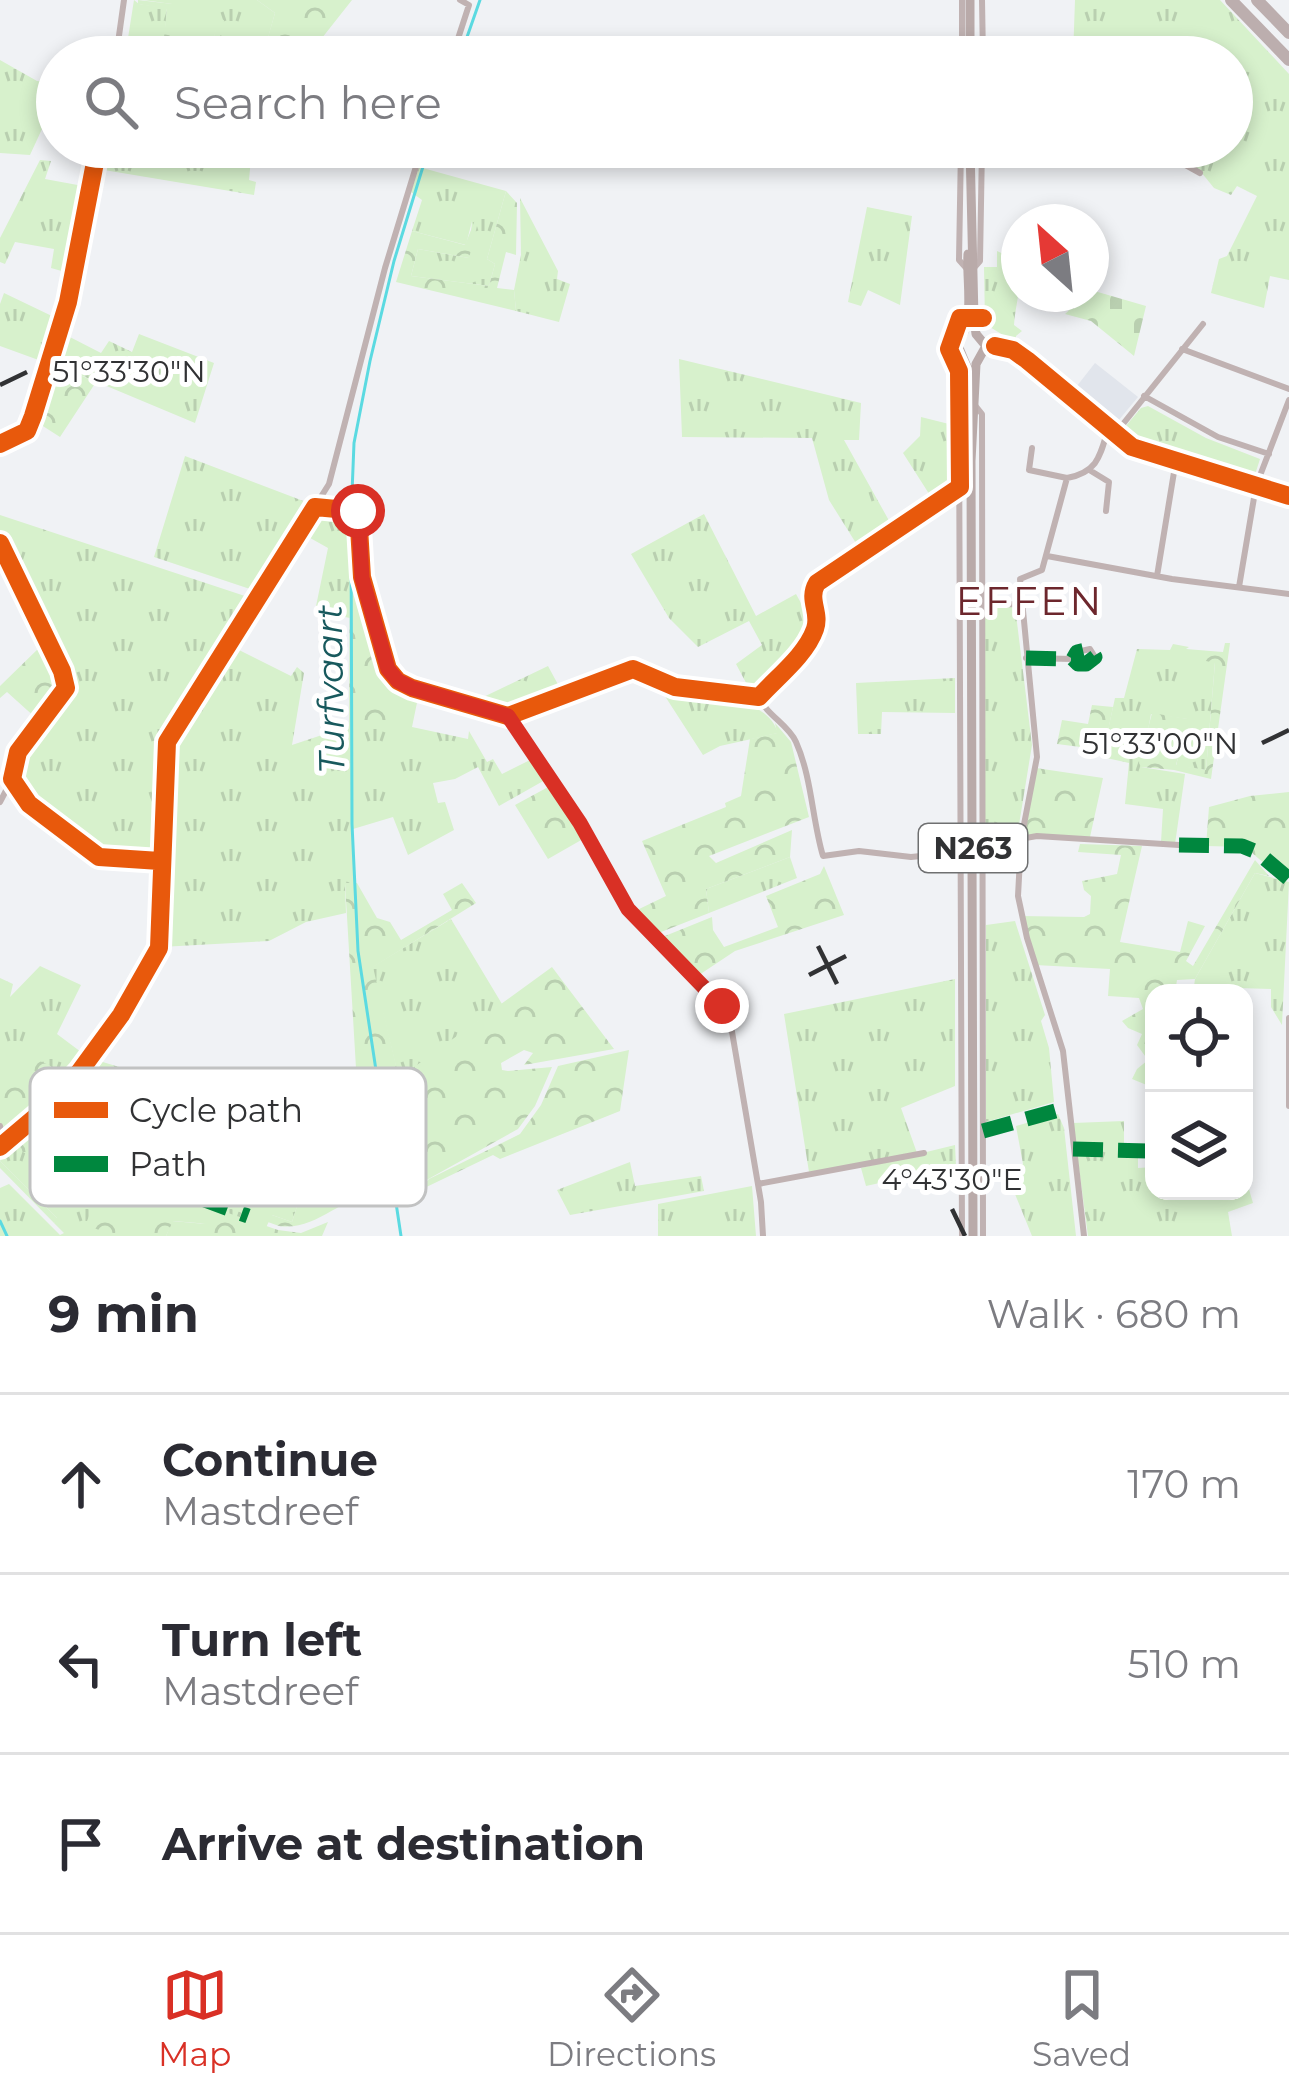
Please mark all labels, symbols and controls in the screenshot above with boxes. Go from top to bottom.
search box [36,36,1253,168]
icon: search [78,69,144,135]
text: Search here [174,75,442,130]
north arrow [1001,204,1109,312]
text: 51°33'30"N [52,353,206,390]
route start [331,484,385,538]
district label: EFFEN [956,577,1104,625]
water label: Turfvaart [307,604,353,774]
text: 51°33'00"N [1082,725,1238,762]
road number: N263 [919,824,1027,872]
route end [695,979,749,1033]
map controls [1145,984,1253,1200]
button: locate [1145,984,1253,1092]
legend [30,1068,426,1206]
text: Cycle path [129,1090,303,1130]
button: layers [1145,1092,1253,1200]
text: Path [129,1144,207,1184]
text: 4°43'30"E [881,1161,1023,1198]
text: 9 min [48,1283,199,1345]
text: Walk · 680 m [987,1290,1241,1338]
text: Continue [162,1432,378,1487]
icon: ahead [48,1451,114,1517]
text: 170 m [1127,1460,1241,1508]
text: Mastdreef [162,1487,358,1535]
text: Turn left [162,1612,362,1667]
icon: left [48,1631,114,1697]
text: 510 m [1127,1640,1241,1688]
text: Mastdreef [162,1667,358,1715]
icon: arrive [48,1811,114,1877]
text: Arrive at destination [162,1816,645,1871]
tab: Map [158,1962,231,2074]
tab: Directions [547,1962,716,2074]
tab: Saved [1032,1962,1131,2074]

